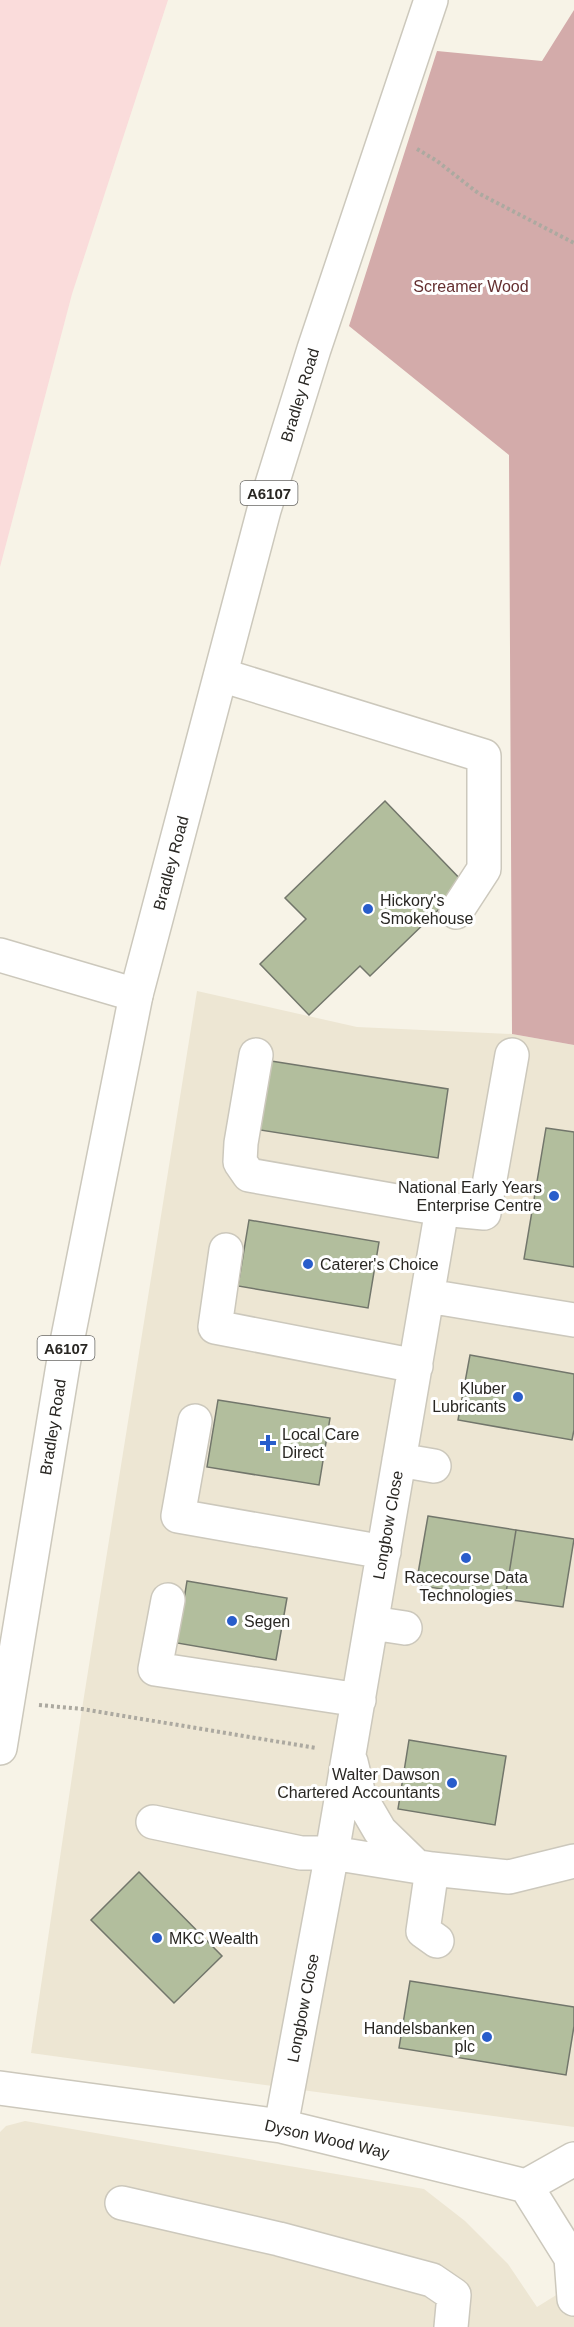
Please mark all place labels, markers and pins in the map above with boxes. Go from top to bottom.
place label: Hickory's Smokehouse [380,892,473,927]
marker: Hickory's Smokehouse [361,902,375,916]
place label: National Early Years Enterprise Centre [398,1179,542,1214]
marker: National Early Years Enterprise Centre [547,1189,561,1203]
place label: Caterer's Choice [320,1256,439,1273]
marker: Caterer's Choice [301,1257,315,1271]
place label: Kluber Lubricants [432,1380,507,1415]
marker: Kluber Lubricants [511,1390,525,1404]
place label: Local Care Direct [282,1426,359,1461]
marker: Local Care Direct [259,1434,277,1452]
marker: Racecourse Data Technologies [459,1551,473,1565]
place label: Racecourse Data Technologies [404,1569,528,1604]
place label: Segen [244,1613,290,1630]
marker: Segen [225,1614,239,1628]
place label: Walter Dawson Chartered Accountants [277,1766,440,1801]
marker: Walter Dawson Chartered Accountants [445,1776,459,1790]
place label: MKC Wealth [169,1930,259,1947]
marker: MKC Wealth [150,1931,164,1945]
place label: Handelsbanken plc [364,2020,475,2055]
marker: Handelsbanken plc [480,2030,494,2044]

